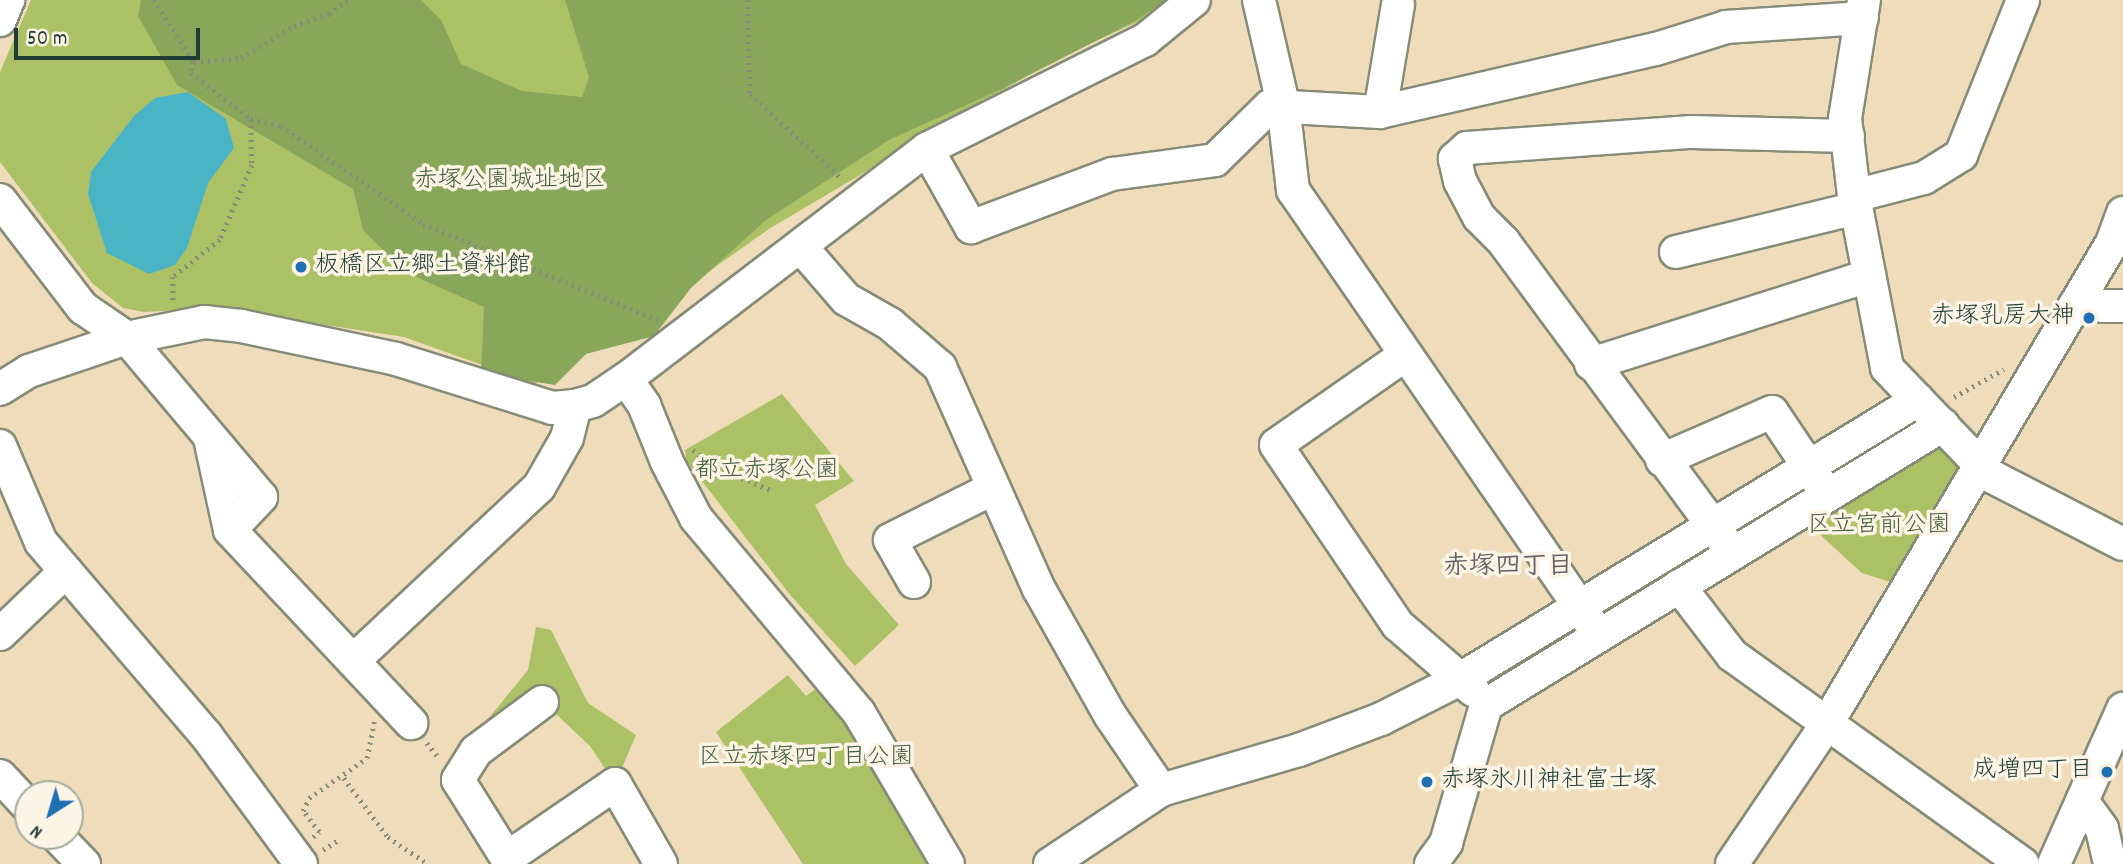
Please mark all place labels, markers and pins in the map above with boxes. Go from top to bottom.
place label: 板橋区立郷土資料館 [315,253,531,281]
marker: 板橋区立郷土資料館 [293,259,309,275]
place label: 赤塚乳房大神 [1931,304,2075,332]
marker: 赤塚乳房大神 [2081,310,2097,326]
place label: 成増四丁目 [1973,758,2093,786]
marker: 成増四丁目 [2099,764,2115,780]
place label: 赤塚氷川神社富士塚 [1441,768,1657,796]
marker: 赤塚氷川神社富士塚 [1419,774,1435,790]

